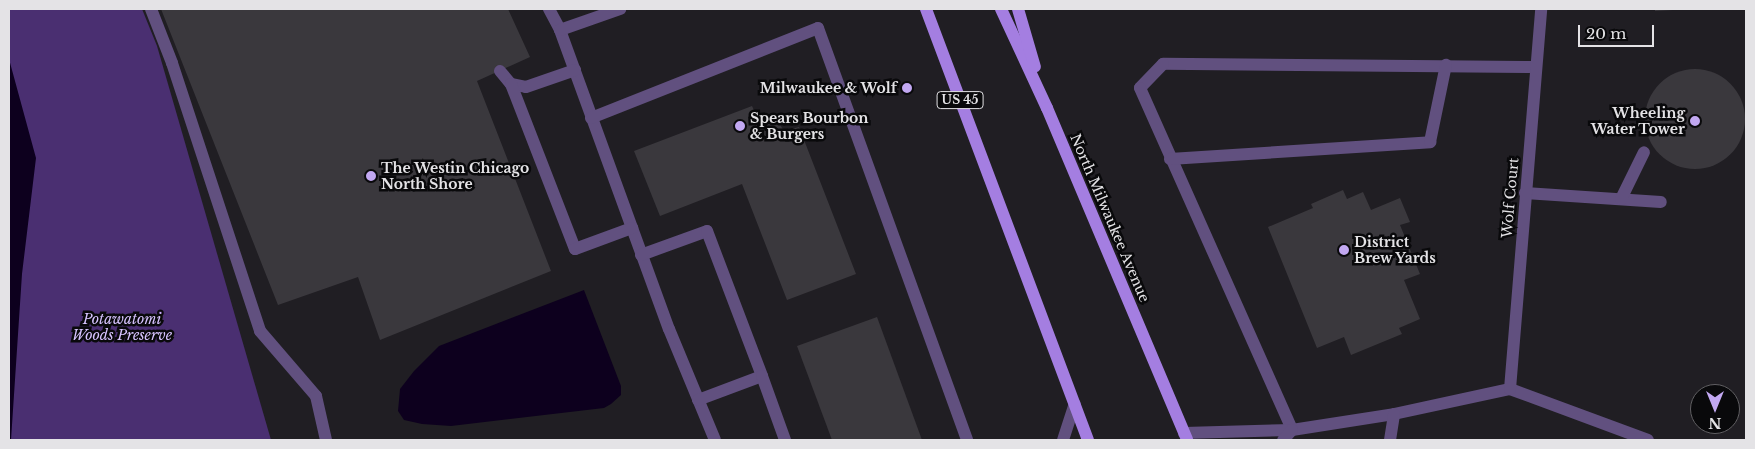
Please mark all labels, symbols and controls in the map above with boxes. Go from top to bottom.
scale bar [1580,15,1656,47]
text: 20 m [1586,24,1626,43]
place label: Milwaukee & Wolf [759,80,897,96]
marker: Milwaukee & Wolf [901,82,913,94]
road number: US 45 [936,90,984,110]
place label: Wheeling Water Tower [1590,105,1685,138]
place label: Spears Bourbon & Burgers [750,110,869,142]
marker: Wheeling Water Tower [1689,115,1701,127]
marker: Spears Bourbon & Burgers [734,120,746,132]
street label: North Milwaukee Avenue [1067,131,1153,305]
street label: Wolf Court [1498,157,1522,239]
place label: The Westin Chicago North Shore [381,160,530,192]
marker: The Westin Chicago North Shore [365,170,377,182]
place label: District Brew Yards [1354,234,1437,266]
marker: District Brew Yards [1338,244,1350,256]
park label: Potawatomi Woods Preserve [72,311,172,344]
north arrow [1690,384,1740,434]
text: N [1708,414,1722,432]

